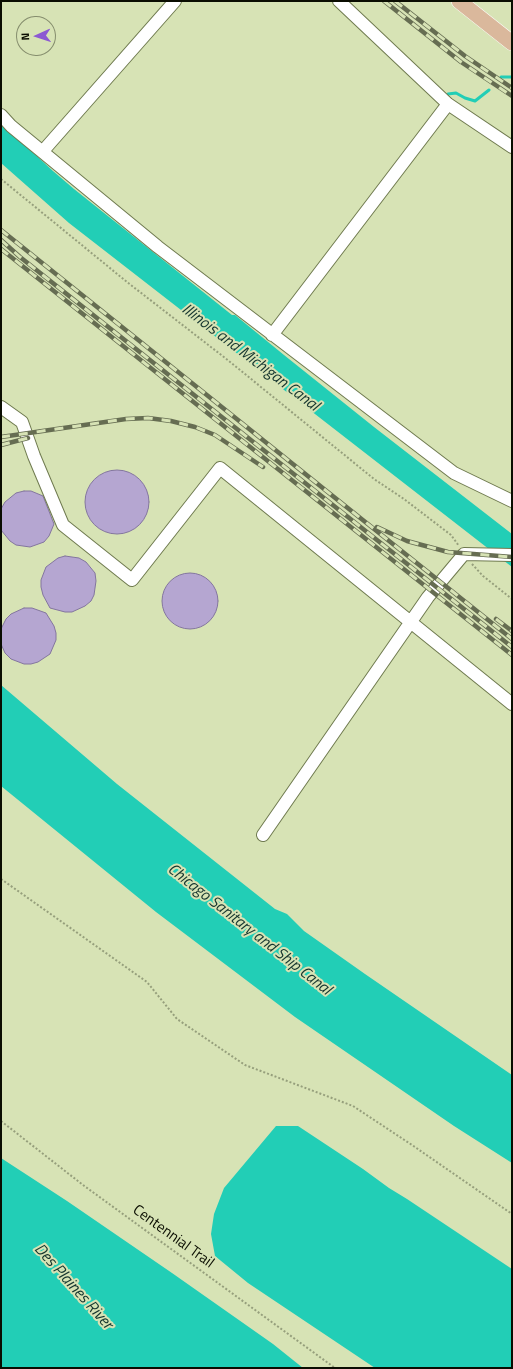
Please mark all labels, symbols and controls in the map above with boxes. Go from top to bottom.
north arrow [16,16,56,56]
text: N [17,32,33,41]
water label: Illinois and Michigan Canal [178,300,322,416]
water label: Chicago Sanitary and Ship Canal [163,860,335,1000]
street label: Centennial Trail [129,1201,217,1273]
water label: Des Plaines River [30,1240,116,1334]

